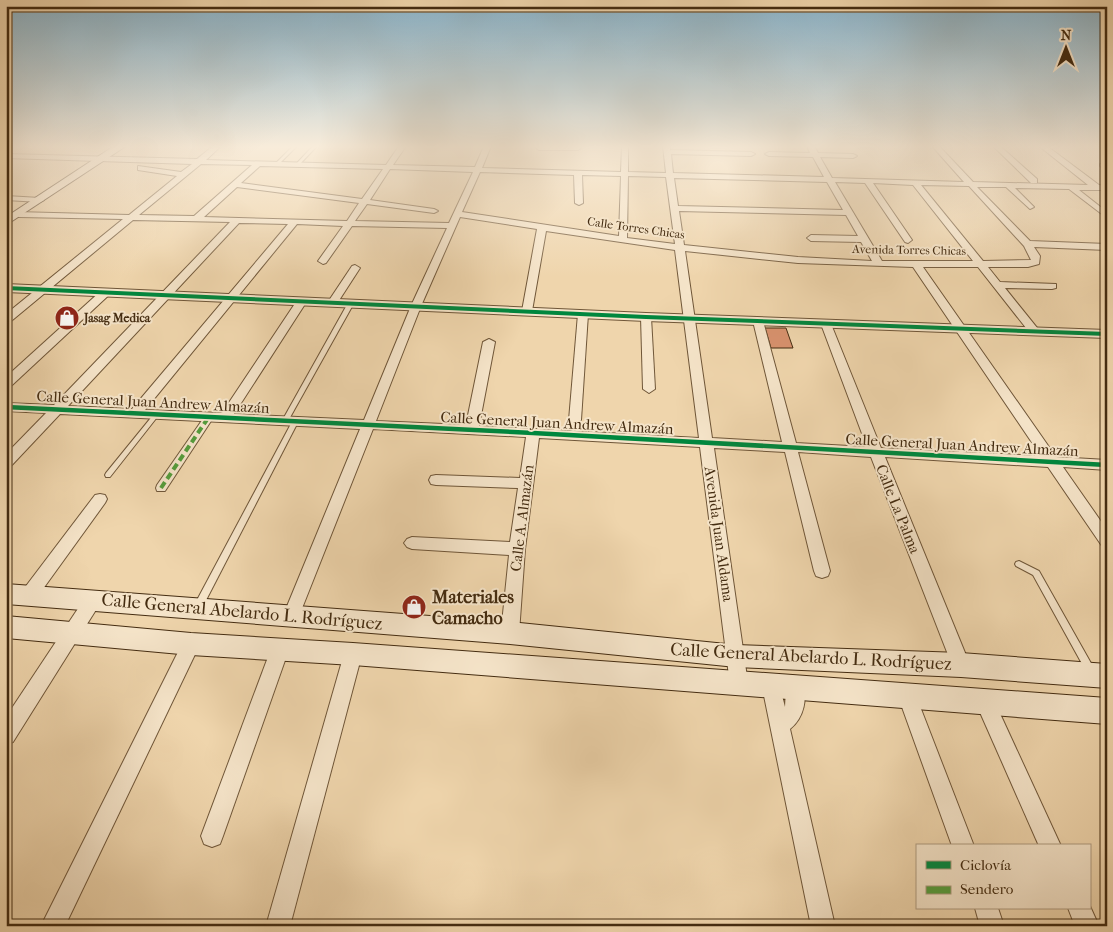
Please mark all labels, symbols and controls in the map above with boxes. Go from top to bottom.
north arrow [1040,22,1090,72]
text: N [1061,27,1072,44]
street label: Calle Torres Chicas [586,214,686,242]
street label: Avenida Torres Chicas [851,242,967,258]
shop icon: Jasag Medica [54,305,80,331]
place label: Jasag Medica [82,311,151,326]
street label: Calle General Juan Andrew Almazán [36,387,270,417]
street label: Calle General Juan Andrew Almazán [440,408,674,438]
street label: Calle General Juan Andrew Almazán [845,430,1079,460]
street label: Calle La Palma [872,462,924,557]
street label: Calle A. Almazán [507,463,538,572]
street label: Avenida Juan Aldama [700,464,738,604]
place label: Materiales Camacho [431,587,514,629]
street label: Calle General Abelardo L. Rodríguez [101,589,383,635]
shop icon: Materiales Camacho [401,594,427,620]
street label: Calle General Abelardo L. Rodríguez [670,639,952,675]
legend [916,844,1090,910]
text: Ciclovía [960,856,1012,874]
text: Sendero [960,880,1014,898]

